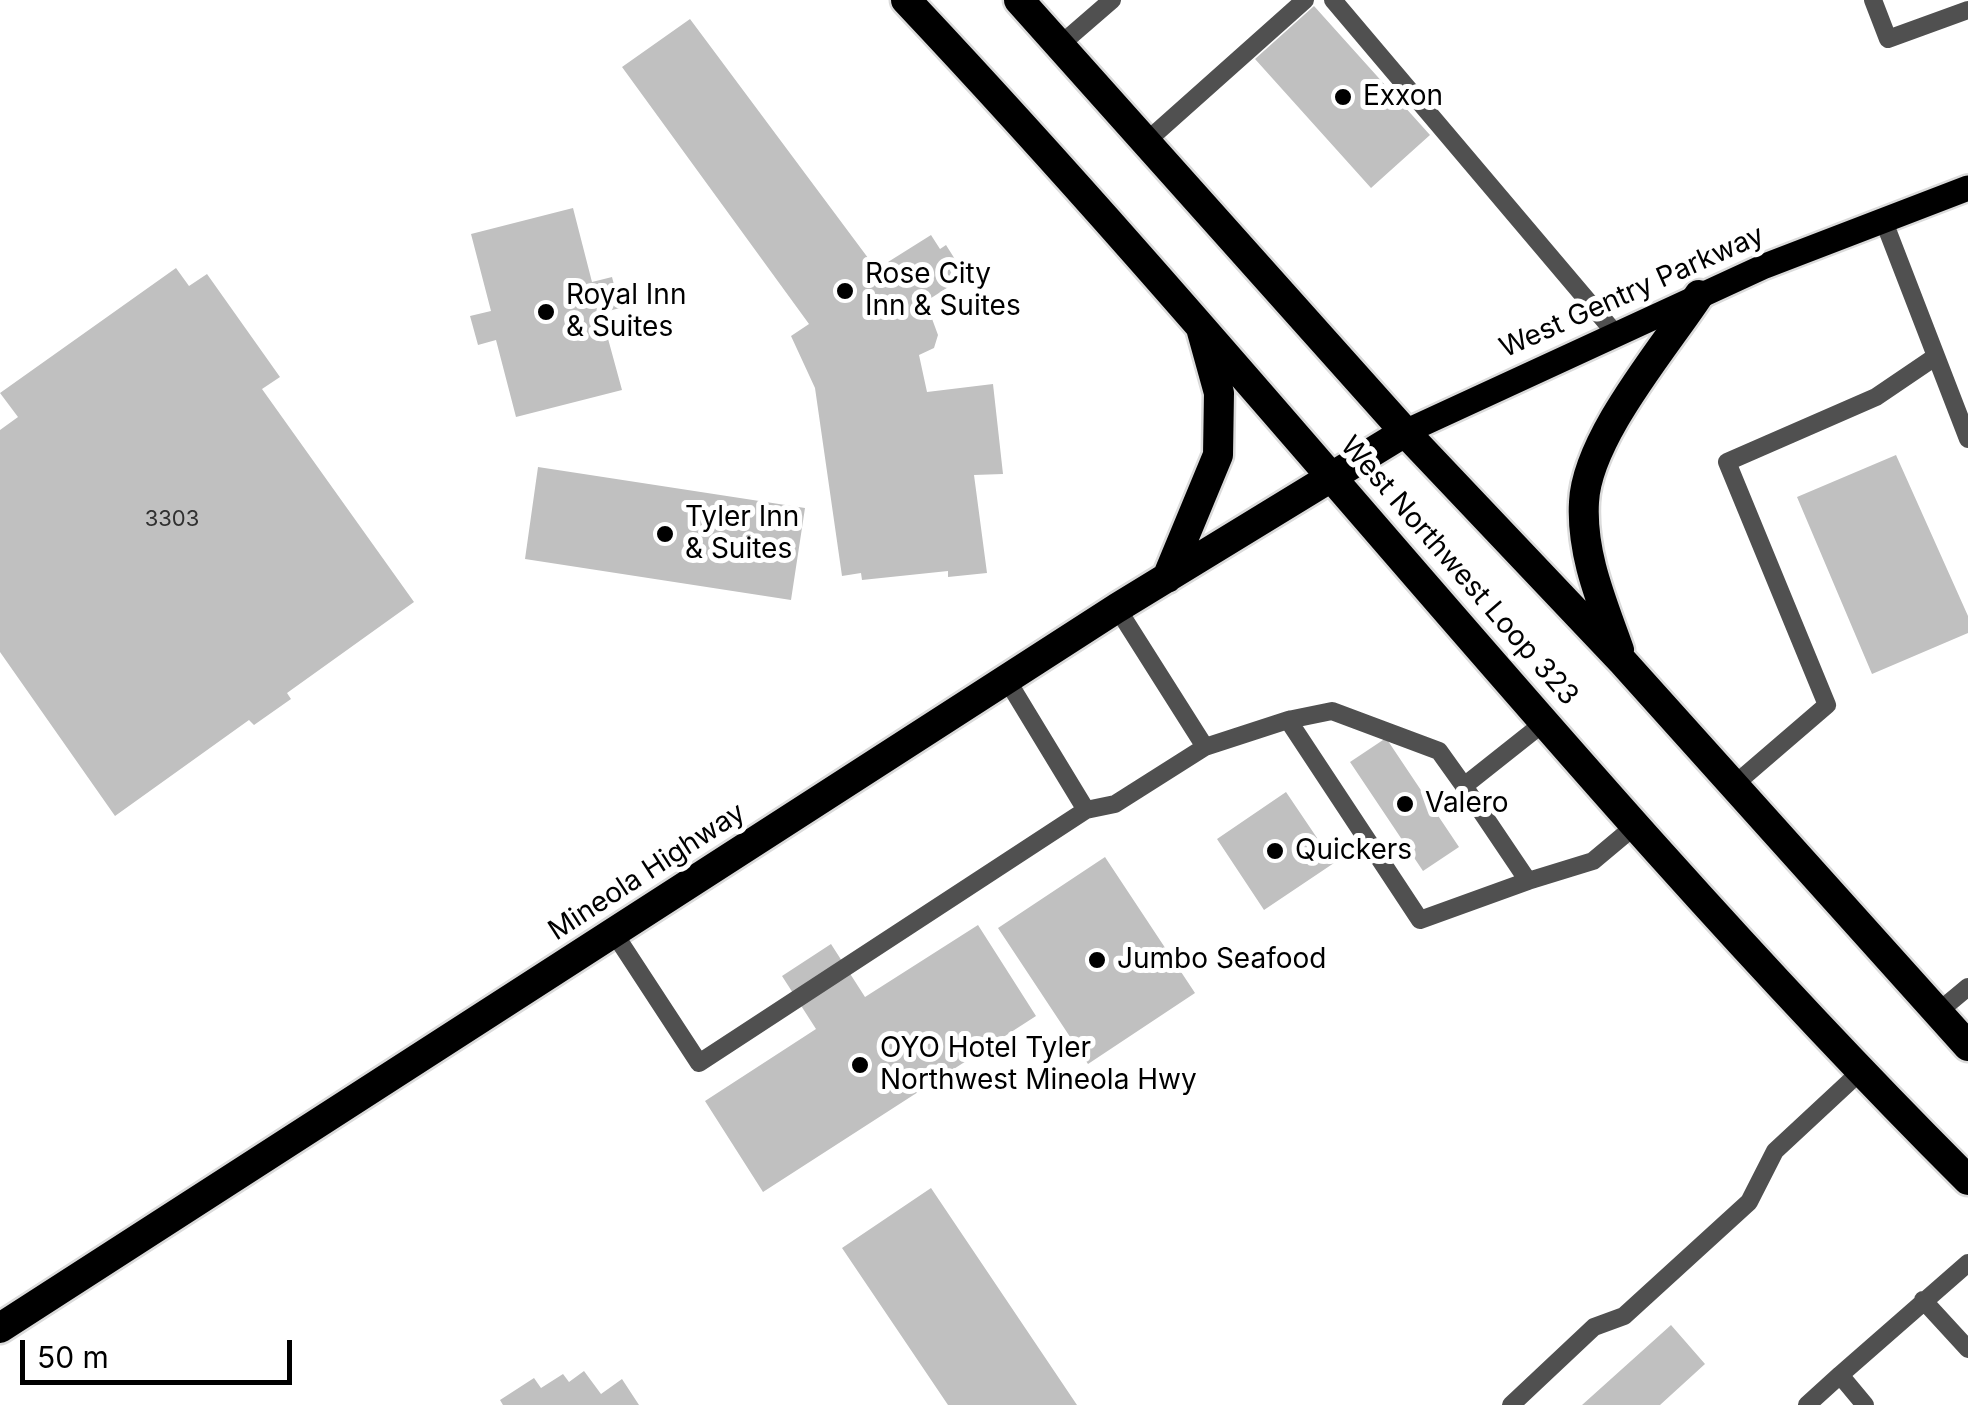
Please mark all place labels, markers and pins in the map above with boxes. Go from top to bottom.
place label: Exxon [1363,80,1443,114]
marker: Exxon [1332,86,1354,108]
place label: Rose City Inn & Suites [865,258,1021,324]
place label: Royal Inn & Suites [566,279,686,345]
marker: Rose City Inn & Suites [834,280,856,302]
marker: Royal Inn & Suites [535,301,557,323]
place label: Tyler Inn & Suites [685,501,799,567]
marker: Tyler Inn & Suites [654,523,676,545]
place label: Valero [1425,787,1509,821]
marker: Valero [1394,793,1416,815]
place label: Quickers [1295,834,1412,868]
marker: Quickers [1264,840,1286,862]
place label: Jumbo Seafood [1117,943,1326,977]
marker: Jumbo Seafood [1086,949,1108,971]
place label: OYO Hotel Tyler Northwest Mineola Hwy [880,1032,1197,1098]
marker: OYO Hotel Tyler Northwest Mineola Hwy [849,1054,871,1076]

